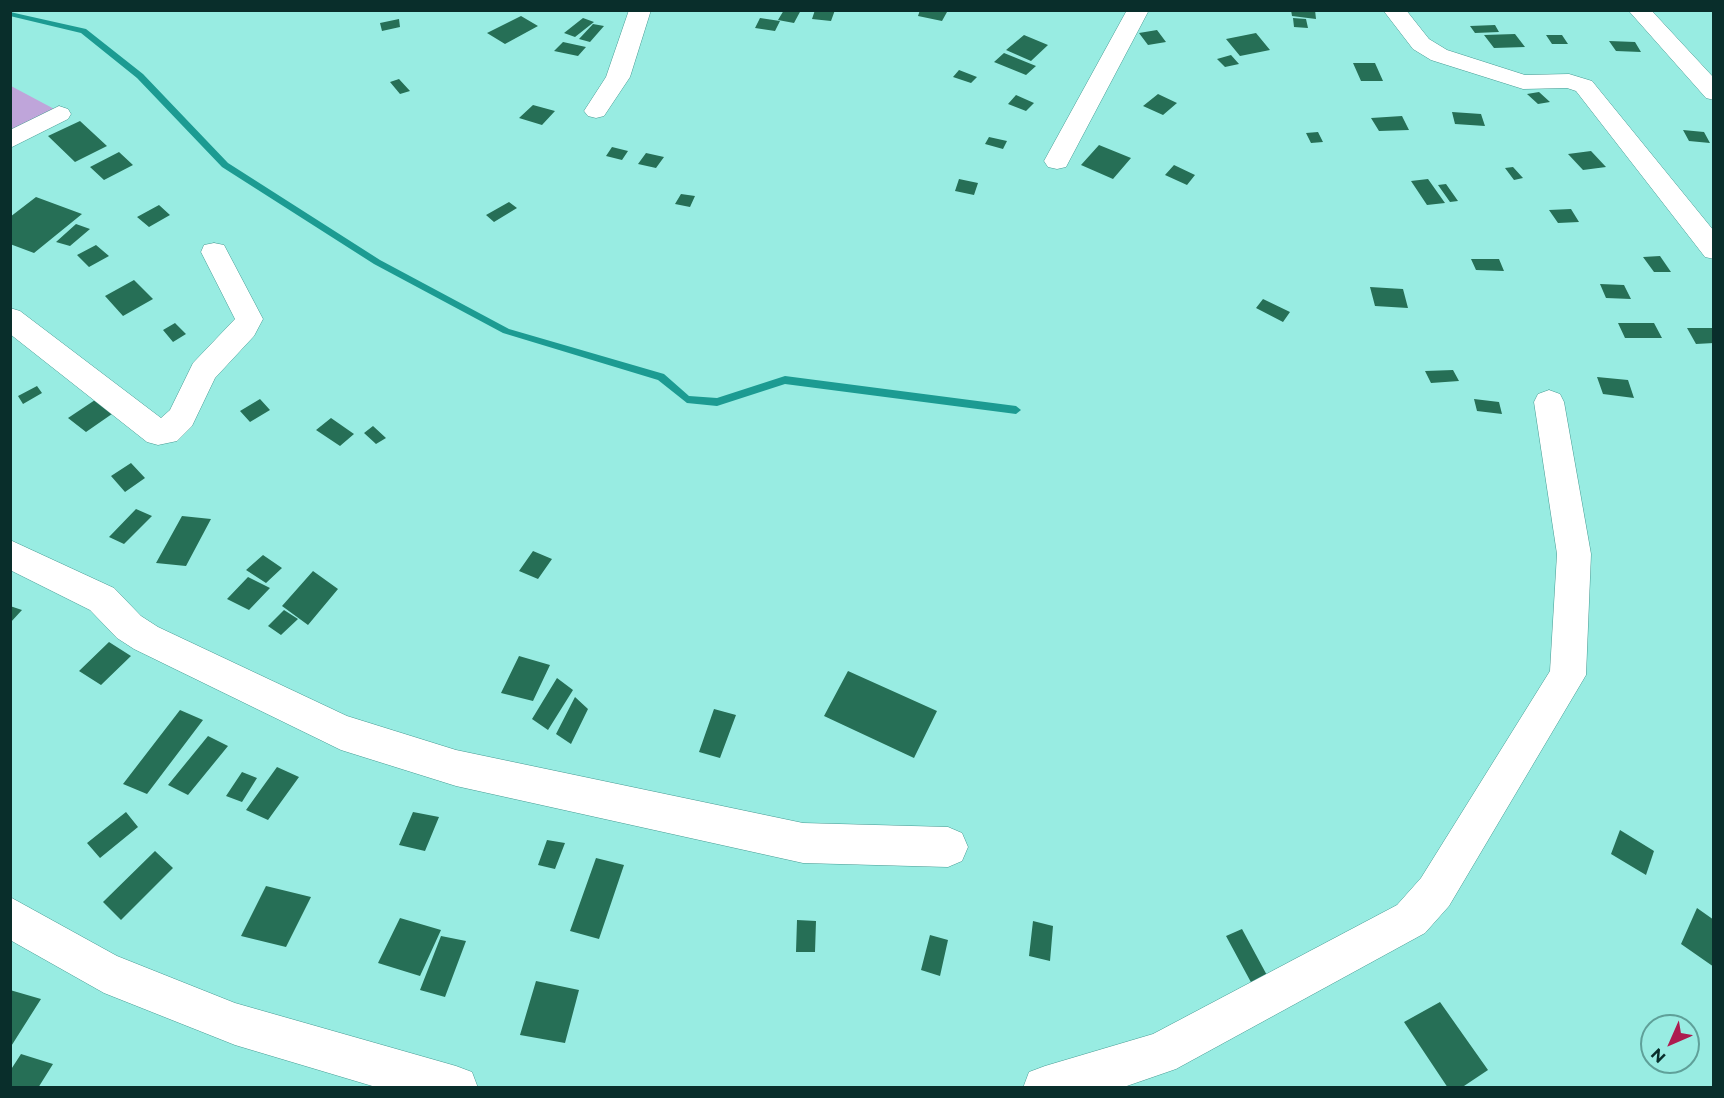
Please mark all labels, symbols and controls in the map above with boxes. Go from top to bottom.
north arrow [1640,1014,1700,1074]
text: N [1647,1044,1670,1067]

